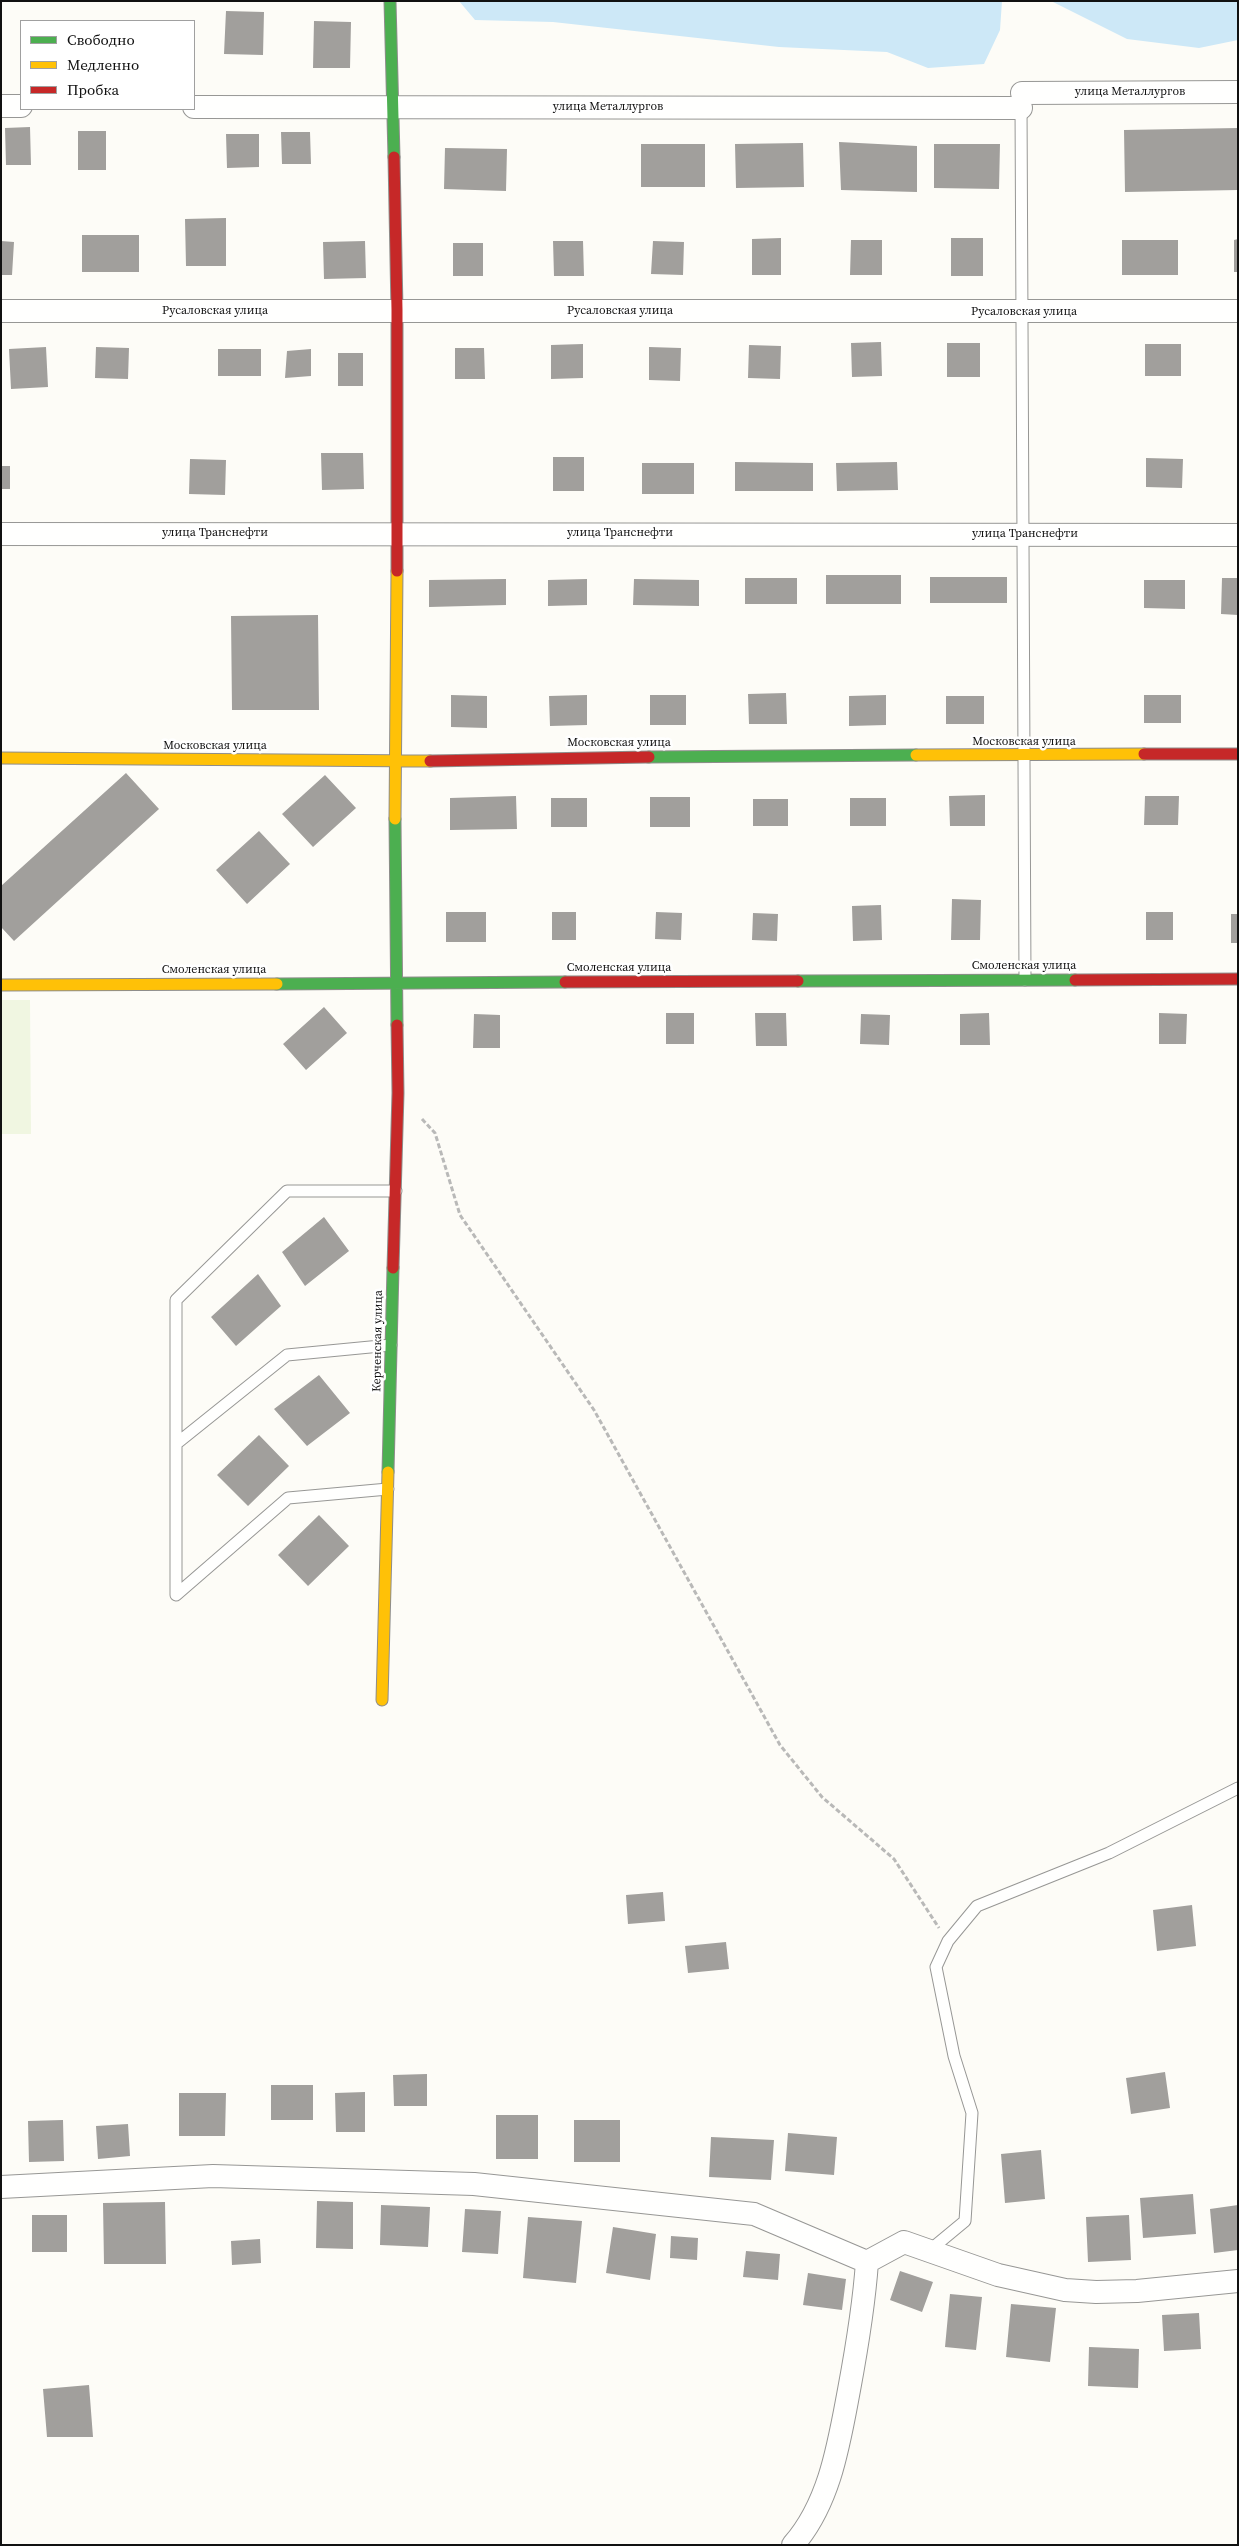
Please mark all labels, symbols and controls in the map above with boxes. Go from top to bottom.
legend [20,20,195,110]
text: Свободно [67,29,135,50]
text: Медленно [67,54,139,75]
text: Пробка [67,79,119,100]
street label: улица Металлургов [1075,85,1185,99]
street label: улица Металлургов [553,100,663,114]
street label: Русаловская улица [162,304,268,318]
street label: Русаловская улица [567,304,673,318]
street label: Русаловская улица [971,305,1077,319]
street label: улица Транснефти [162,526,268,540]
street label: улица Транснефти [567,526,673,540]
street label: улица Транснефти [972,527,1078,541]
street label: Московская улица [972,735,1076,749]
street label: Московская улица [567,736,671,750]
street label: Московская улица [163,739,267,753]
street label: Смоленская улица [972,959,1076,973]
street label: Смоленская улица [567,961,671,975]
street label: Смоленская улица [162,963,266,977]
street label: Керченская улица [370,1290,386,1392]

